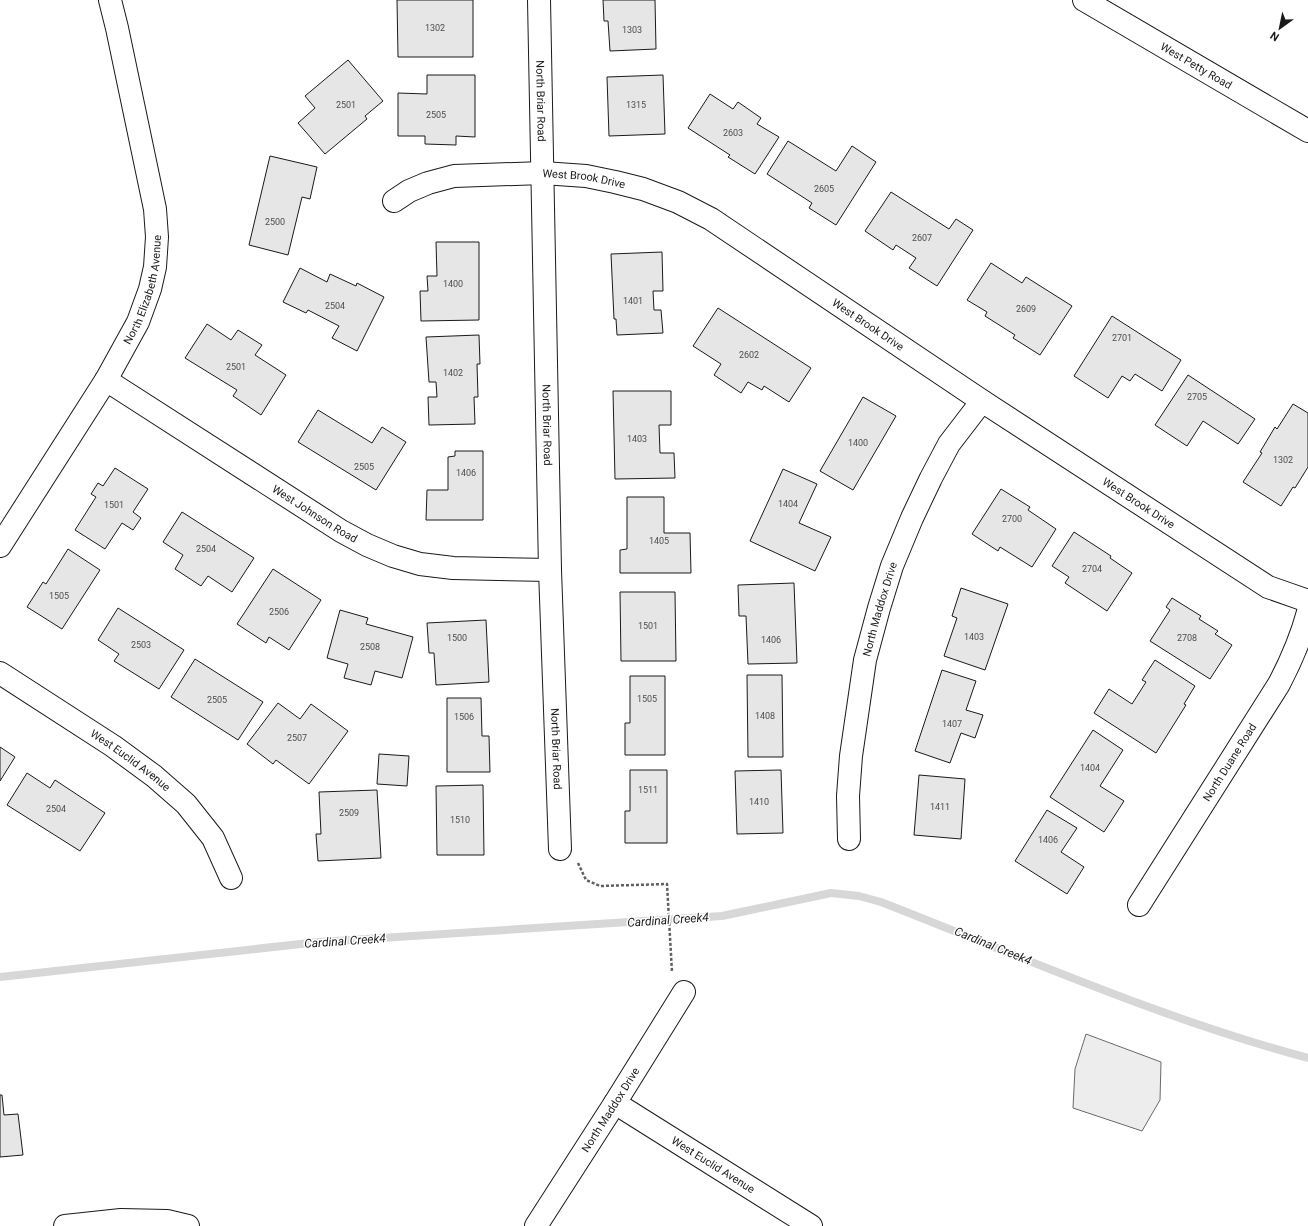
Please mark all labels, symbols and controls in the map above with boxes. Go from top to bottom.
north arrow [1260,8,1300,48]
house number: 1302 [425,23,445,33]
house number: 1303 [622,25,642,35]
text: N [1268,28,1282,44]
street label: West Petty Road [1158,40,1234,92]
street label: North Briar Road [534,60,548,142]
house number: 2501 [336,100,356,110]
house number: 1315 [626,100,646,110]
house number: 2505 [426,110,446,120]
house number: 2603 [723,128,743,138]
street label: West Brook Drive [542,166,627,191]
house number: 2605 [814,184,834,194]
house number: 2500 [265,217,285,227]
house number: 2607 [912,233,932,243]
street label: North Elizabeth Avenue [121,234,164,346]
house number: 1400 [443,279,463,289]
house number: 1401 [623,296,643,306]
street label: West Brook Drive [830,296,907,353]
house number: 2504 [325,301,345,311]
house number: 2609 [1016,304,1036,314]
house number: 2701 [1112,333,1132,343]
house number: 2602 [739,350,759,360]
house number: 2501 [226,362,246,372]
house number: 1402 [443,368,463,378]
street label: North Briar Road [540,384,554,466]
house number: 2705 [1187,392,1207,402]
house number: 1403 [627,434,647,444]
house number: 1400 [848,438,868,448]
house number: 1302 [1273,455,1293,465]
house number: 2505 [354,462,374,472]
house number: 1406 [456,468,476,478]
street label: West Brook Drive [1100,475,1177,531]
street label: West Johnson Road [270,482,360,545]
house number: 1404 [778,499,798,509]
house number: 1501 [104,500,124,510]
house number: 2700 [1002,514,1022,524]
house number: 1405 [649,536,669,546]
house number: 2504 [196,544,216,554]
street label: North Maddox Drive [860,560,900,658]
house number: 2704 [1082,564,1102,574]
house number: 1505 [49,591,69,601]
house number: 2506 [269,607,289,617]
house number: 1501 [638,621,658,631]
house number: 1403 [964,632,984,642]
house number: 1500 [447,633,467,643]
house number: 2708 [1177,633,1197,643]
house number: 1406 [761,635,781,645]
house number: 2503 [131,640,151,650]
house number: 2508 [360,642,380,652]
house number: 1505 [637,694,657,704]
house number: 2505 [207,695,227,705]
street label: North Briar Road [548,708,564,790]
house number: 1408 [755,711,775,721]
house number: 1506 [454,712,474,722]
house number: 1407 [942,719,962,729]
street label: North Duane Road [1200,721,1259,804]
street label: West Euclid Avenue [88,727,173,794]
house number: 2507 [287,733,307,743]
house number: 1404 [1080,763,1100,773]
house number: 1511 [638,785,658,795]
house number: 1410 [749,797,769,807]
house number: 1411 [930,802,950,812]
house number: 2504 [46,804,66,814]
house number: 2509 [339,808,359,818]
house number: 1510 [450,815,470,825]
house number: 1406 [1038,835,1058,845]
water label: Cardinal Creek4 [627,910,710,930]
water label: Cardinal Creek4 [952,924,1034,968]
water label: Cardinal Creek4 [304,931,387,951]
street label: North Maddox Drive [579,1065,642,1155]
street label: West Euclid Avenue [669,1134,757,1196]

